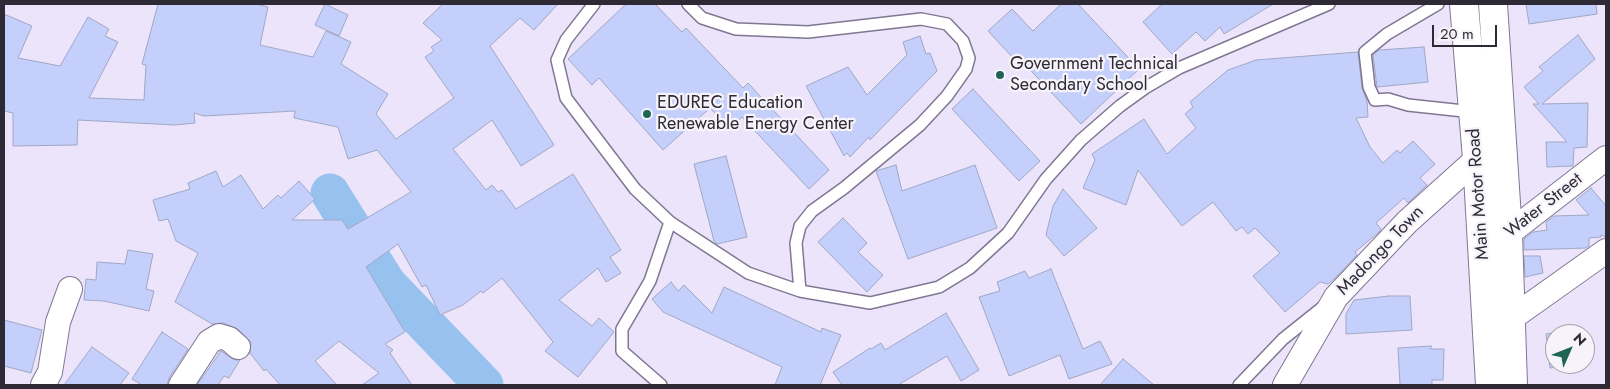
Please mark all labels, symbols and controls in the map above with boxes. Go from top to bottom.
scale bar [1435,15,1500,47]
text: 20 m [1440,23,1474,45]
place label: Government Technical Secondary School [1010,54,1178,96]
marker: Government Technical Secondary School [994,69,1006,81]
place label: EDUREC Education Renewable Energy Center [657,93,854,136]
marker: EDUREC Education Renewable Energy Center [641,108,653,120]
street label: Main Motor Road [1464,128,1494,260]
street label: Water Street [1501,169,1587,243]
street label: Madongo Town [1333,202,1429,300]
north arrow [1545,324,1595,374]
text: N [1569,328,1591,350]

